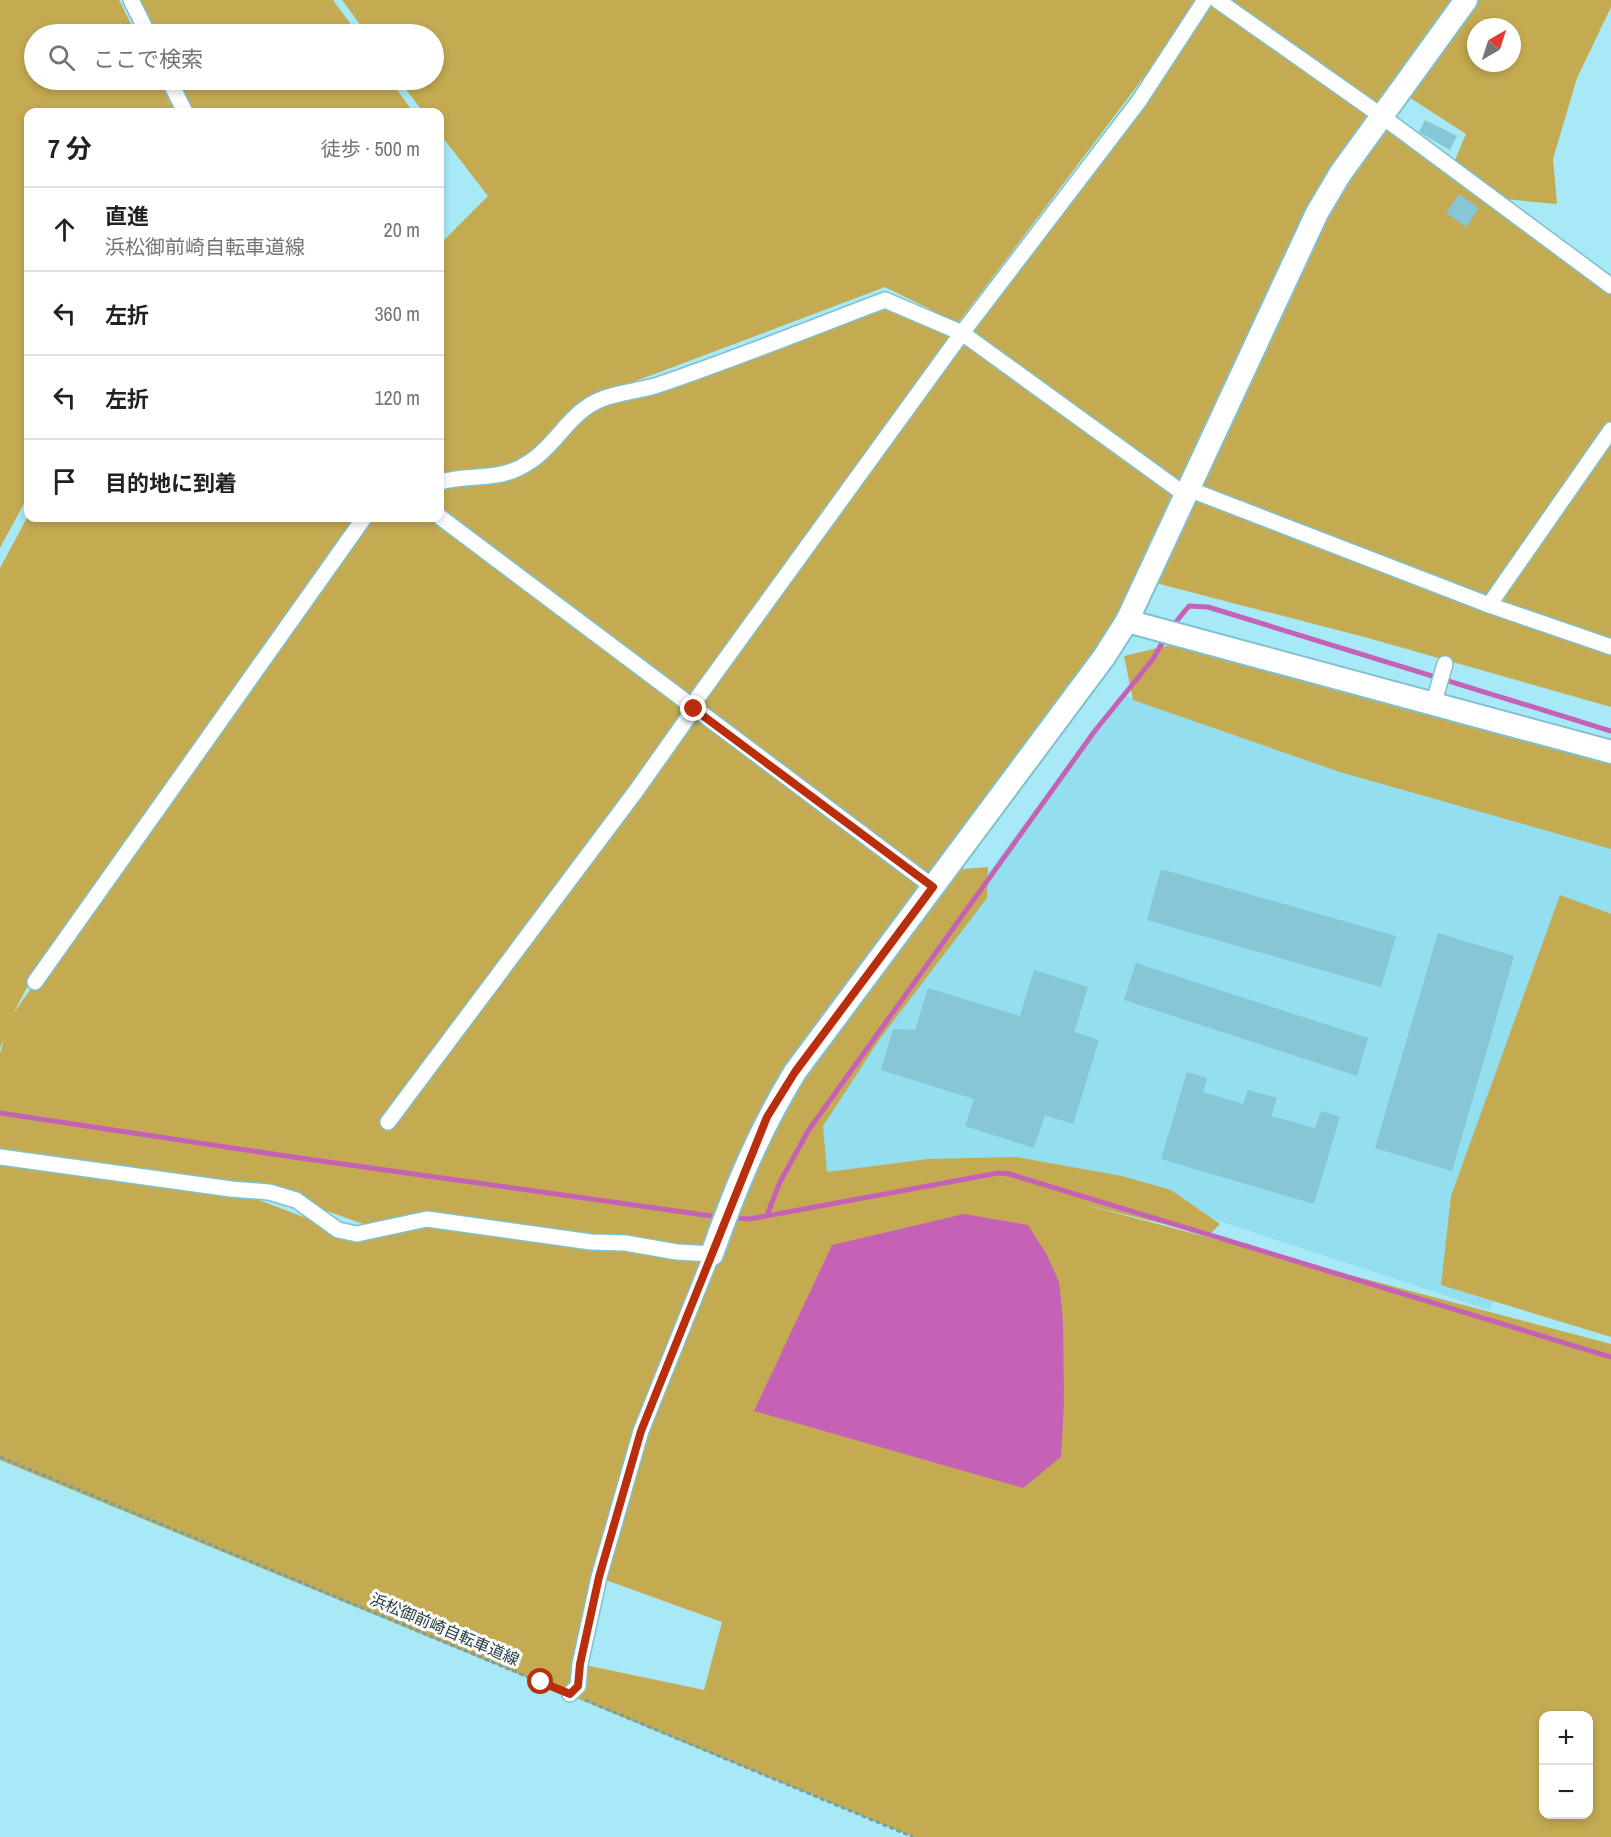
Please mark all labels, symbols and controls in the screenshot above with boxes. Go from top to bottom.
north arrow [1467,18,1521,72]
search box [24,24,444,90]
icon: search [45,41,78,74]
text: ここで検索 [93,44,203,74]
text: 7 分 [48,131,92,166]
text: 徒歩 · 500 m [321,135,420,162]
text: 直進 [105,201,149,231]
icon: ahead [48,213,81,246]
text: 20 m [384,216,420,243]
text: 浜松御前崎自転車道線 [105,233,305,260]
icon: left [48,297,81,330]
text: 左折 [105,300,149,330]
text: 360 m [374,300,420,327]
icon: left [48,381,81,414]
text: 左折 [105,384,149,414]
text: 120 m [374,384,420,411]
icon: arrive [48,465,81,498]
text: 目的地に到着 [105,468,237,498]
route end [680,695,706,721]
street label: 浜松御前崎自転車道線 [367,1588,523,1670]
route start [527,1668,553,1694]
map controls [1539,1711,1593,1819]
button: + [1539,1711,1593,1765]
button: − [1539,1765,1593,1819]

